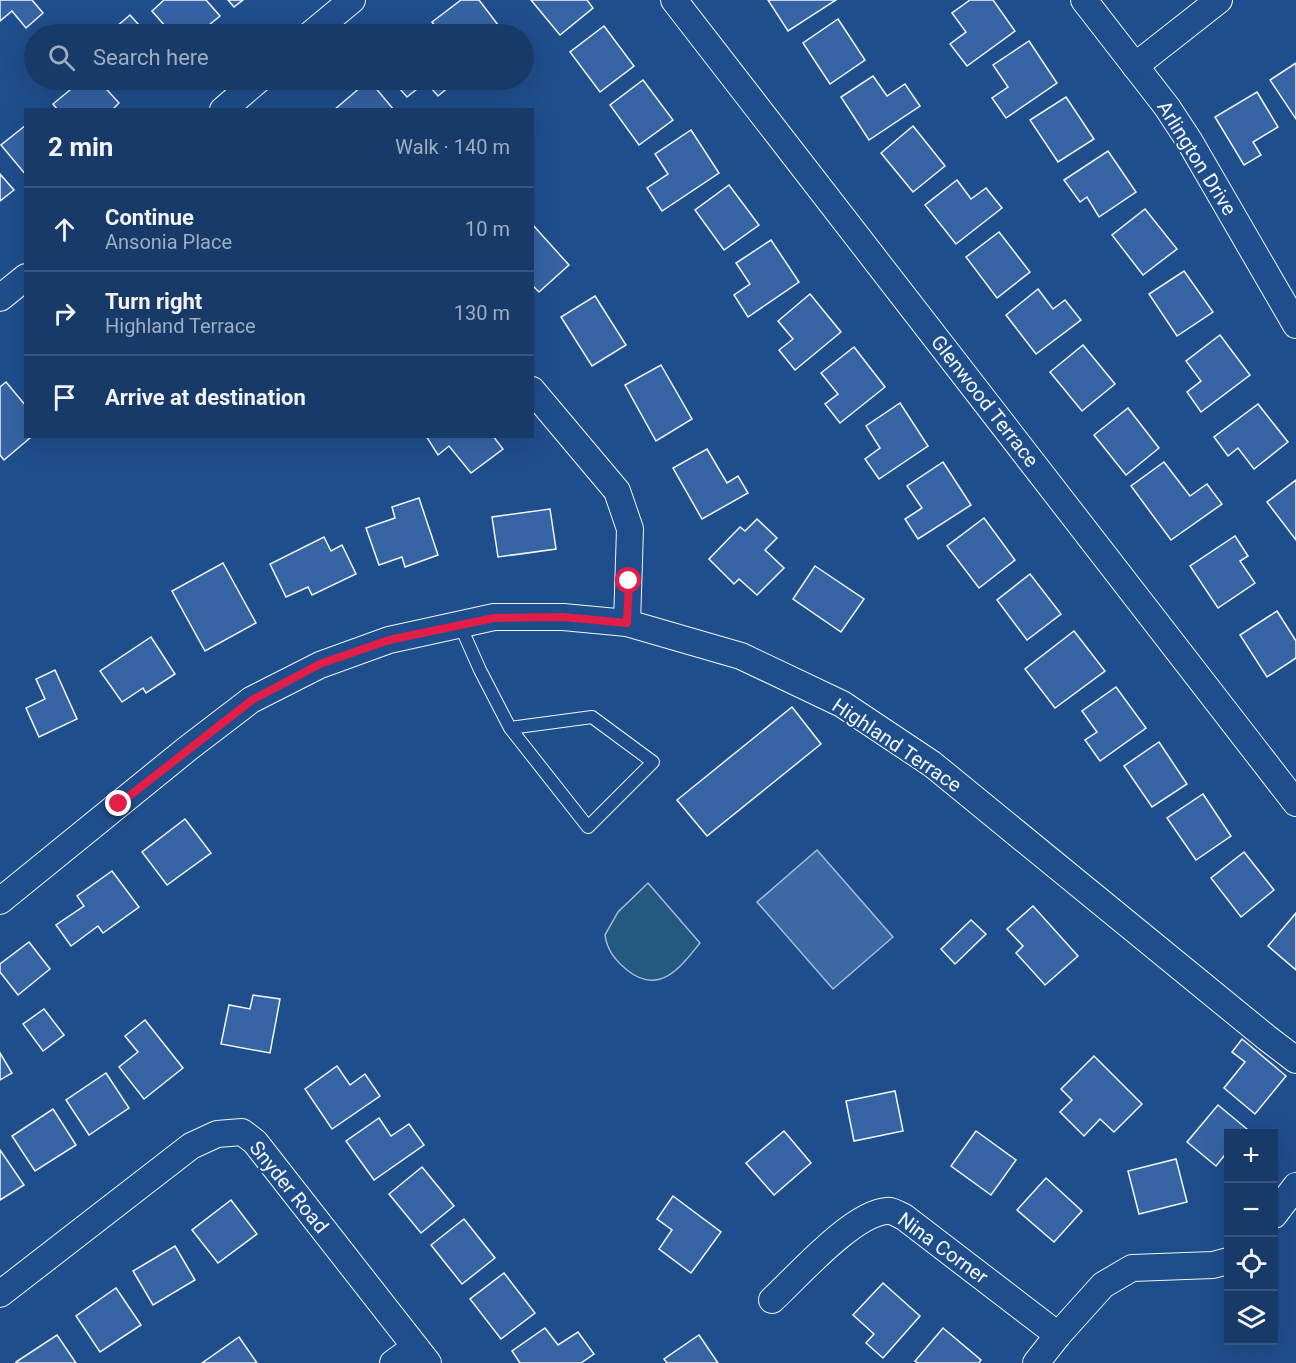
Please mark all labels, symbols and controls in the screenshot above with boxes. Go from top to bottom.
search box [24,24,534,90]
icon: search [45,41,78,74]
text: Search here [93,45,209,70]
street label: Arlington Drive [1152,96,1242,220]
text: 2 min [48,132,113,162]
text: Walk · 140 m [395,135,510,159]
text: Continue [105,205,194,230]
icon: ahead [48,213,81,246]
text: 10 m [465,217,510,241]
text: Ansonia Place [105,230,232,254]
text: Turn right [105,289,202,314]
icon: right [48,297,81,330]
text: 130 m [454,301,510,325]
text: Highland Terrace [105,314,256,338]
street label: Glenwood Terrace [926,330,1044,472]
icon: arrive [48,381,81,414]
text: Arrive at destination [105,385,306,410]
route start [615,567,641,593]
street label: Highland Terrace [828,693,966,797]
route end [105,790,131,816]
map controls [1224,1129,1278,1345]
button: + [1224,1129,1278,1183]
street label: Snyder Road [245,1136,333,1238]
button: − [1224,1183,1278,1237]
street label: Nina Corner [893,1207,993,1289]
button: locate [1224,1237,1278,1291]
button: layers [1224,1291,1278,1345]

